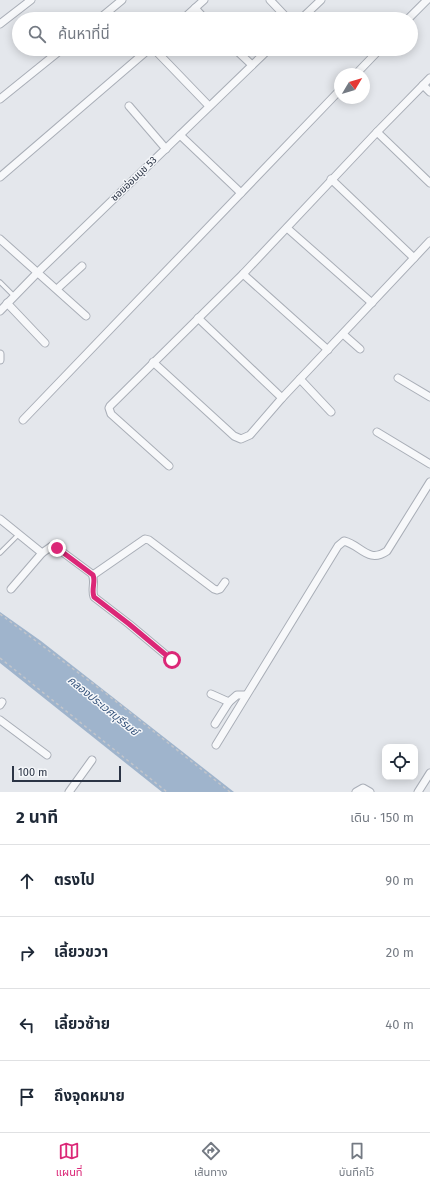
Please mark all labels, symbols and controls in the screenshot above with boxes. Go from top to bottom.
search box [12,12,418,56]
icon: search [26,23,48,45]
text: ค้นหาที่นี่ [58,25,110,43]
north arrow [334,68,370,104]
street label: ซอยอ่อนนุช 53 [108,153,159,204]
route end [48,539,66,557]
route start [163,651,181,669]
water label: คลองประเวศบุรีรมย์ [65,674,143,740]
map controls [382,744,418,780]
button: locate [382,744,418,780]
scale bar [12,764,121,783]
text: 100 m [18,766,47,779]
text: 2 นาที [16,807,58,828]
text: เดิน · 150 m [350,810,414,825]
icon: ahead [16,870,38,892]
text: ตรงไป [54,871,95,889]
text: 90 m [385,873,414,888]
icon: right [16,942,38,964]
text: เลี้ยวขวา [54,943,108,961]
text: 20 m [386,945,414,960]
icon: left [16,1014,38,1036]
text: เลี้ยวซ้าย [54,1015,110,1033]
text: 40 m [385,1017,414,1032]
icon: arrive [16,1086,38,1108]
text: ถึงจุดหมาย [54,1087,125,1105]
tab: แผนที่ [56,1140,83,1181]
tab: เส้นทาง [194,1140,227,1181]
tab: บันทึกไว้ [339,1140,374,1181]

